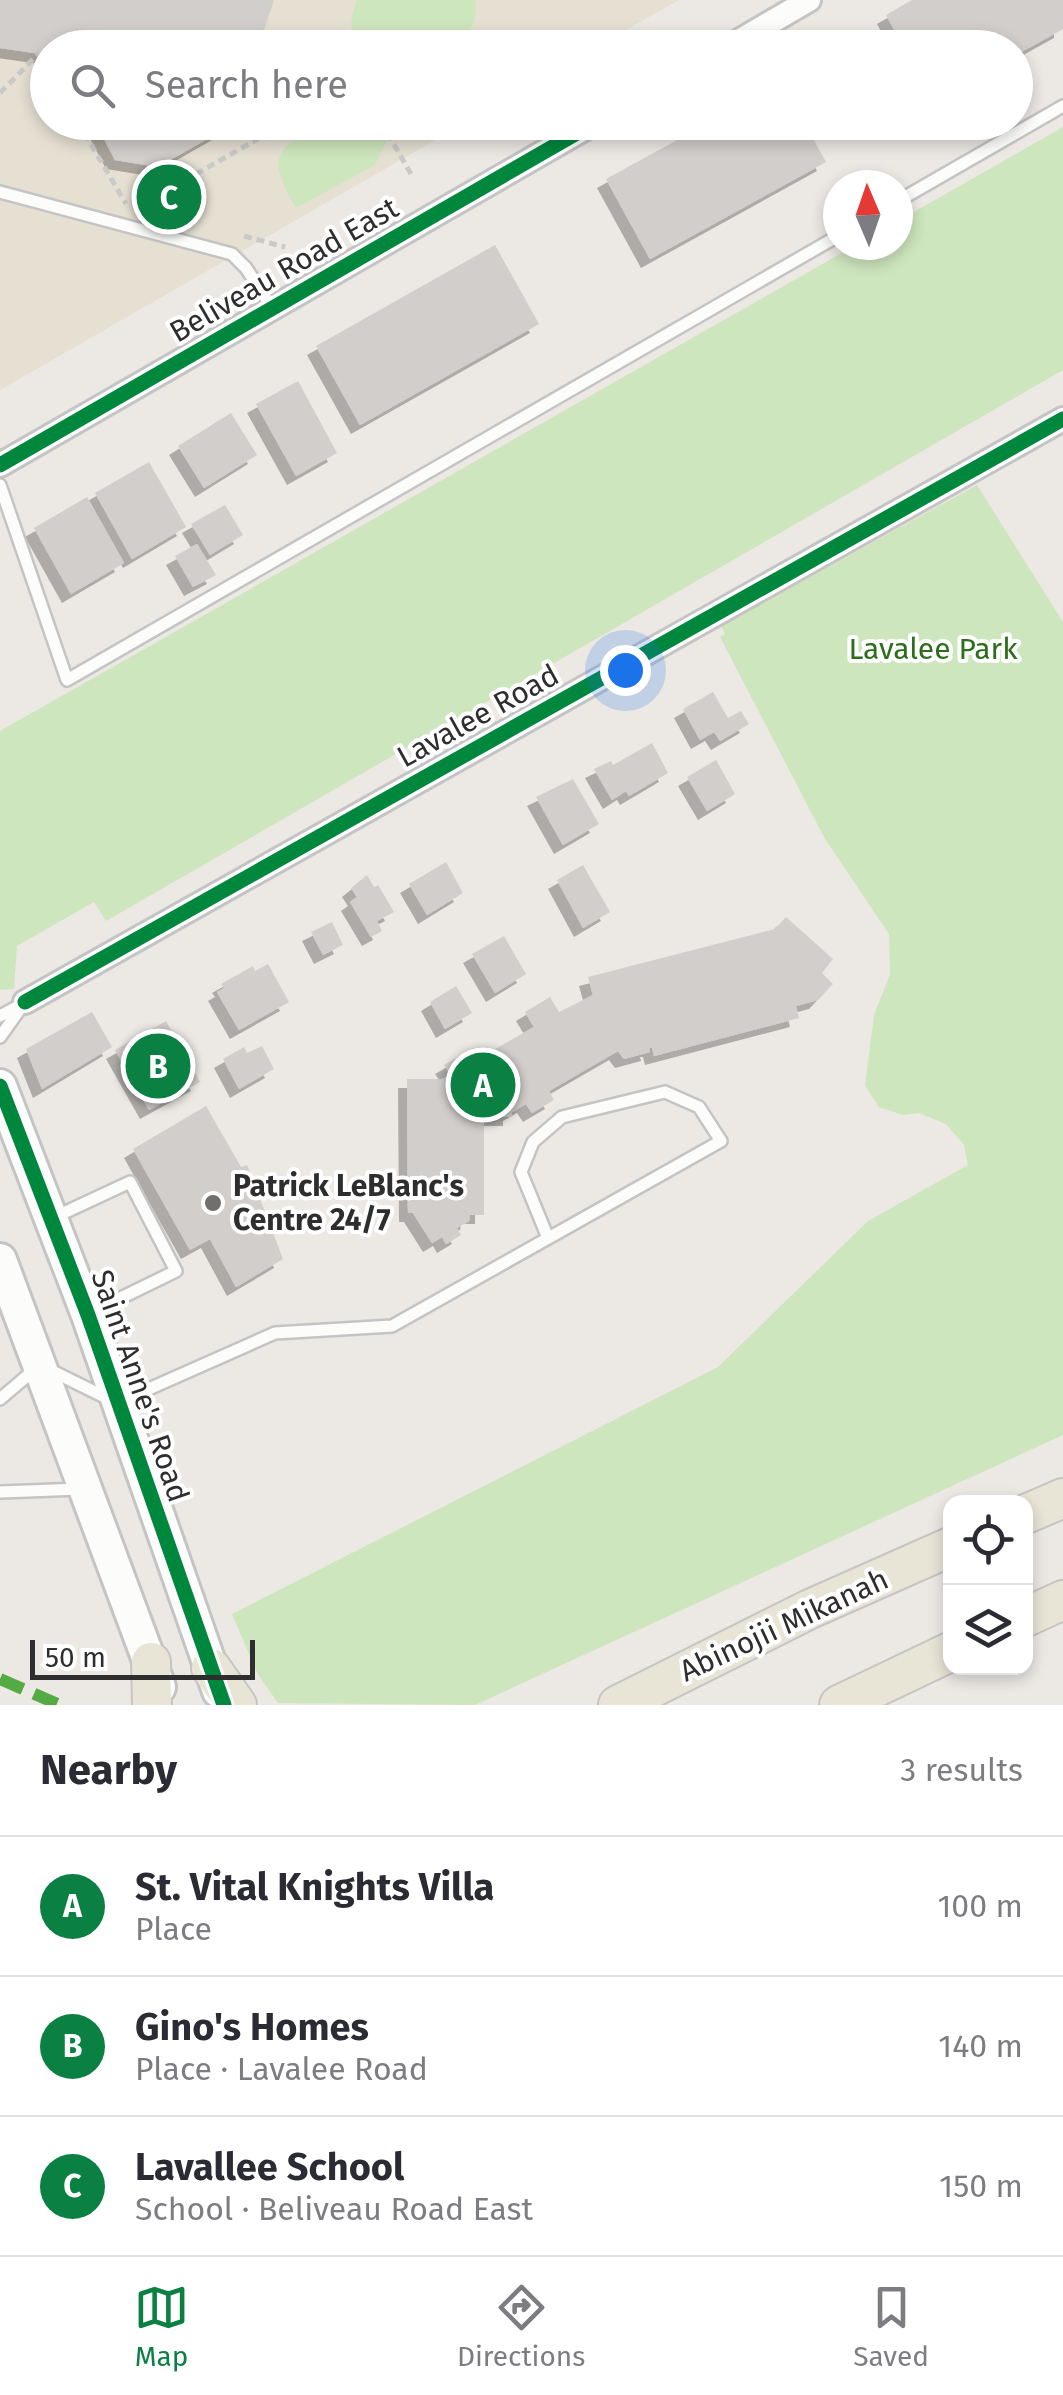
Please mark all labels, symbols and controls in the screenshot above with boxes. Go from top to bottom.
search box [30,30,1033,140]
icon: search [65,58,120,113]
text: Search here [145,62,348,108]
pin: C [136,160,202,234]
north arrow [823,170,913,260]
street label: Beliveau Road East [163,190,405,350]
park label: Lavalee Park [848,631,1018,667]
your location [600,645,651,696]
street label: Lavalee Road [391,657,565,775]
pin: B [126,1028,190,1104]
pin: A [450,1048,516,1122]
place label: Patrick LeBlanc's Centre 24/7 [233,1168,464,1238]
marker: Patrick LeBlanc's Centre 24/7 [202,1192,224,1214]
street label: Saint Anne's Road [83,1265,197,1507]
map controls [943,1495,1033,1675]
button: locate [943,1495,1033,1585]
street label: Abinojii Mikanah [674,1561,894,1689]
button: layers [943,1585,1033,1675]
scale bar [30,1635,255,1680]
text: 50 m [45,1641,106,1674]
text: Nearby [40,1745,177,1795]
text: 3 results [900,1751,1023,1789]
text: St. Vital Knights Villa [135,1864,494,1910]
text: A [63,1887,82,1925]
text: 100 m [938,1887,1023,1925]
text: Place [135,1910,212,1948]
text: Gino's Homes [135,2004,369,2050]
text: B [63,2027,82,2065]
text: 140 m [938,2027,1023,2065]
text: Place · Lavalee Road [135,2050,428,2088]
text: Lavallee School [135,2144,404,2190]
text: C [63,2167,82,2205]
text: 150 m [939,2167,1023,2205]
text: School · Beliveau Road East [135,2190,533,2228]
tab: Map [134,2280,189,2373]
tab: Directions [457,2280,585,2373]
tab: Saved [853,2280,929,2373]

